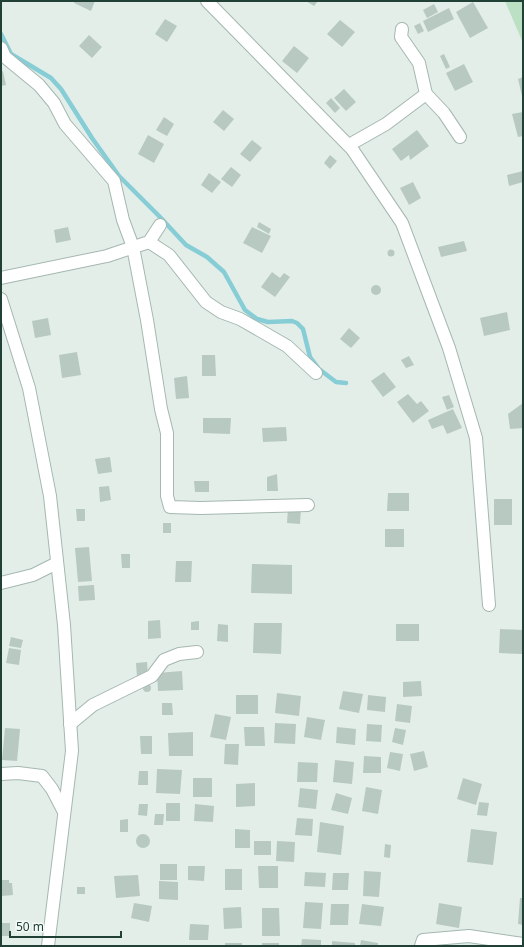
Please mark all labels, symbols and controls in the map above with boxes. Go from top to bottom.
scale bar [10,913,121,939]
text: 50 m [16,918,44,935]

